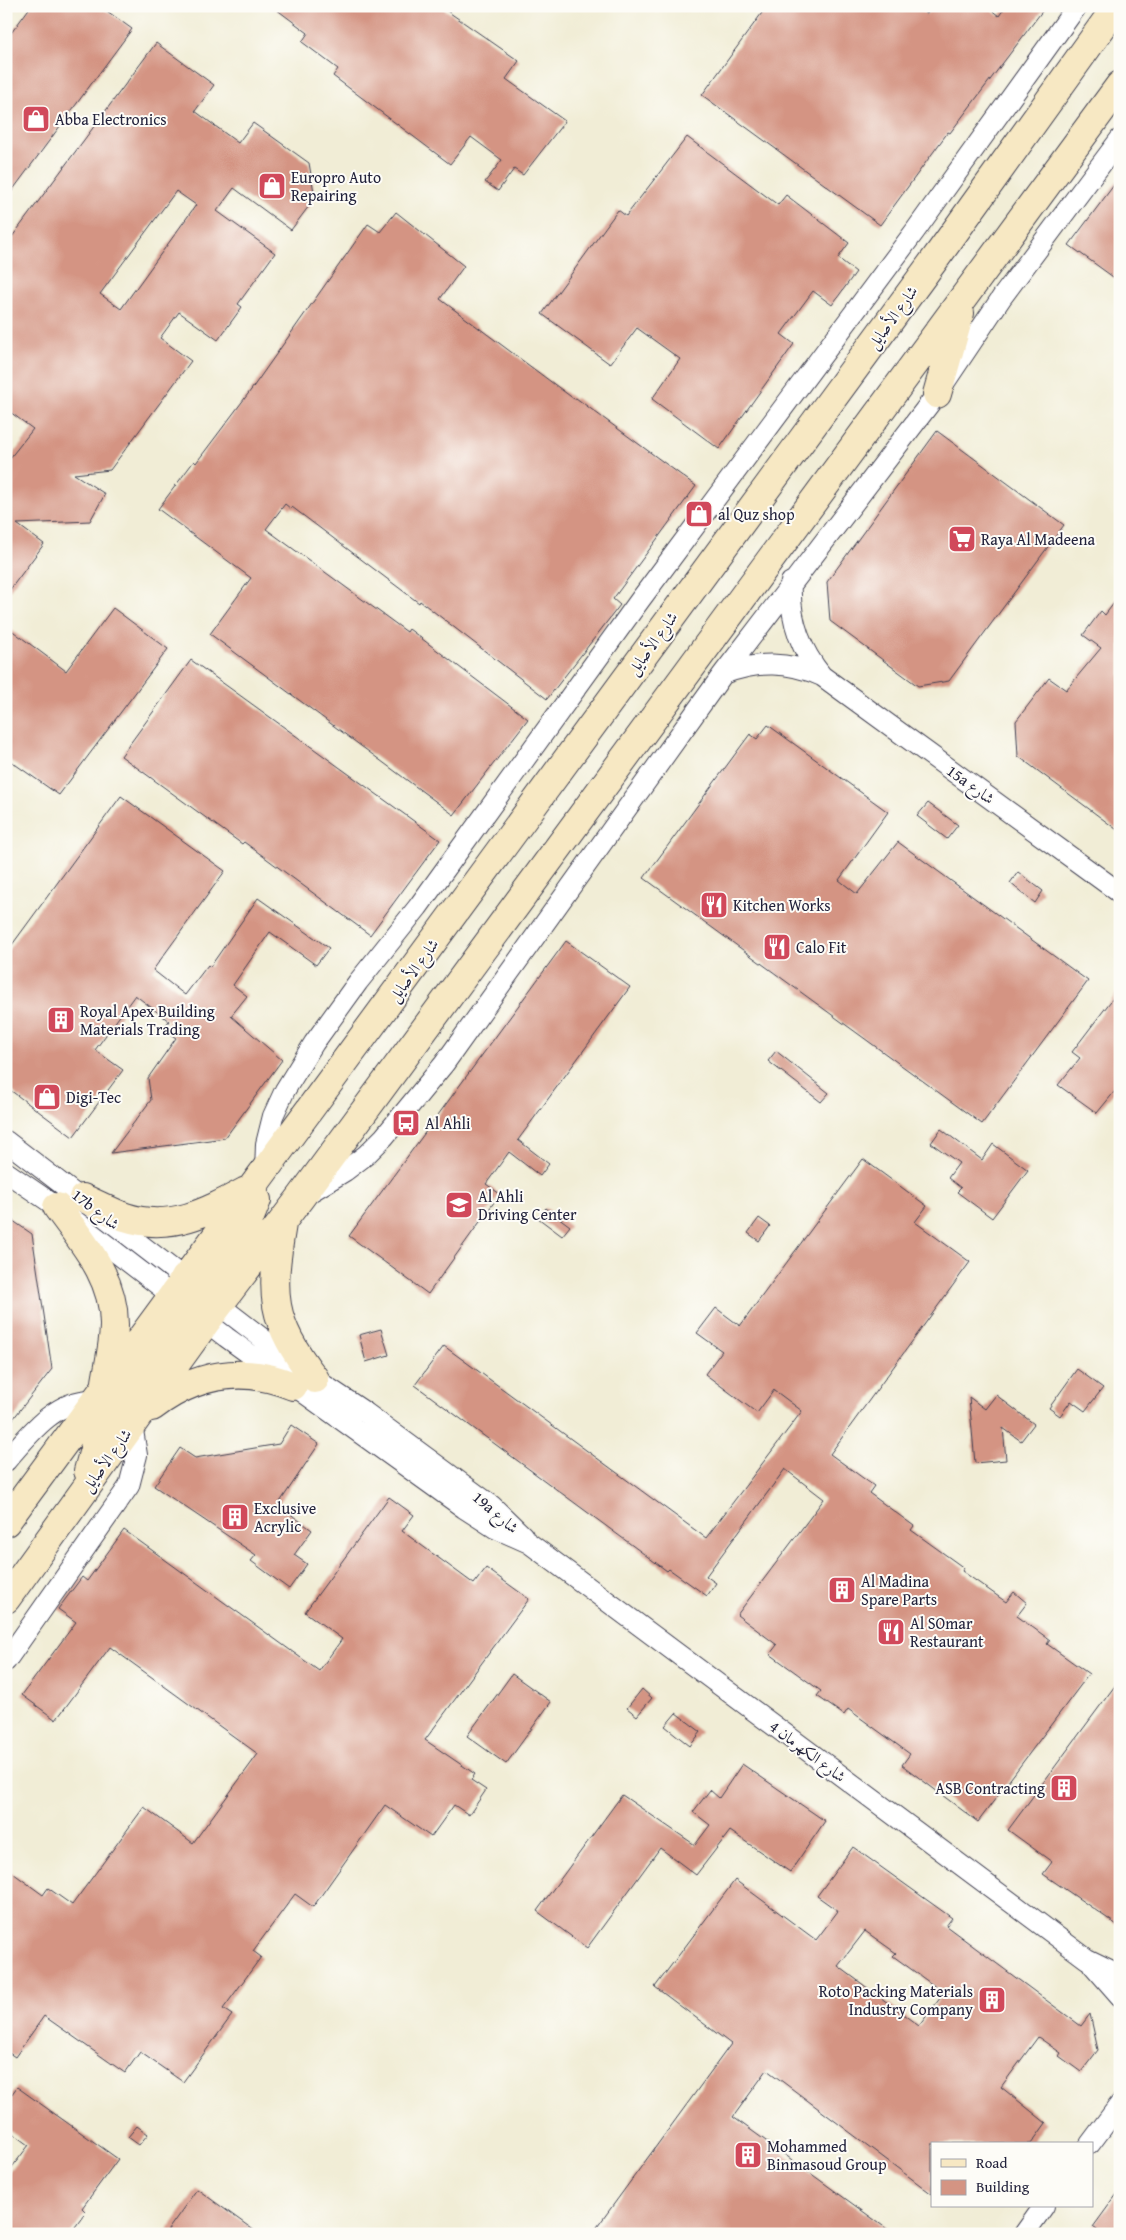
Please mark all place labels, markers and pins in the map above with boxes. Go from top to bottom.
shop icon: Abba Electronics [21,104,51,134]
place label: Abba Electronics [55,107,167,131]
place label: Europro Auto Repairing [291,165,381,207]
shop icon: Europro Auto Repairing [257,171,287,201]
shop icon: al Quz shop [684,499,714,529]
place label: al Quz shop [718,502,795,526]
supermarket icon: Raya Al Madeena [947,524,977,554]
place label: Raya Al Madeena [981,527,1096,551]
restaurant icon: Kitchen Works [699,890,729,920]
place label: Kitchen Works [733,893,831,917]
restaurant icon: Calo Fit [762,932,792,962]
place label: Calo Fit [796,935,847,959]
place label: Royal Apex Building Materials Trading [80,999,215,1041]
building icon: Royal Apex Building Materials Trading [46,1005,76,1035]
shop icon: Digi-Tec [32,1082,62,1112]
place label: Digi-Tec [66,1085,121,1109]
bus stop icon: Al Ahli [391,1108,421,1138]
place label: Al Ahli [425,1111,471,1135]
place label: Al Ahli Driving Center [478,1184,577,1226]
school or university icon: Al Ahli Driving Center [444,1190,474,1220]
place label: Exclusive Acrylic [254,1496,316,1538]
building icon: Exclusive Acrylic [220,1502,250,1532]
place label: Al Madina Spare Parts [861,1569,937,1611]
building icon: Al Madina Spare Parts [827,1575,857,1605]
place label: Al SOmar Restaurant [910,1611,984,1653]
restaurant icon: Al SOmar Restaurant [876,1617,906,1647]
building icon: ASB Contracting [1049,1773,1079,1803]
place label: ASB Contracting [935,1776,1045,1800]
place label: Roto Packing Materials Industry Company [819,1979,973,2021]
building icon: Roto Packing Materials Industry Company [977,1985,1007,2015]
place label: Mohammed Binmasoud Group [767,2134,887,2176]
building icon: Mohammed Binmasoud Group [733,2140,763,2170]

